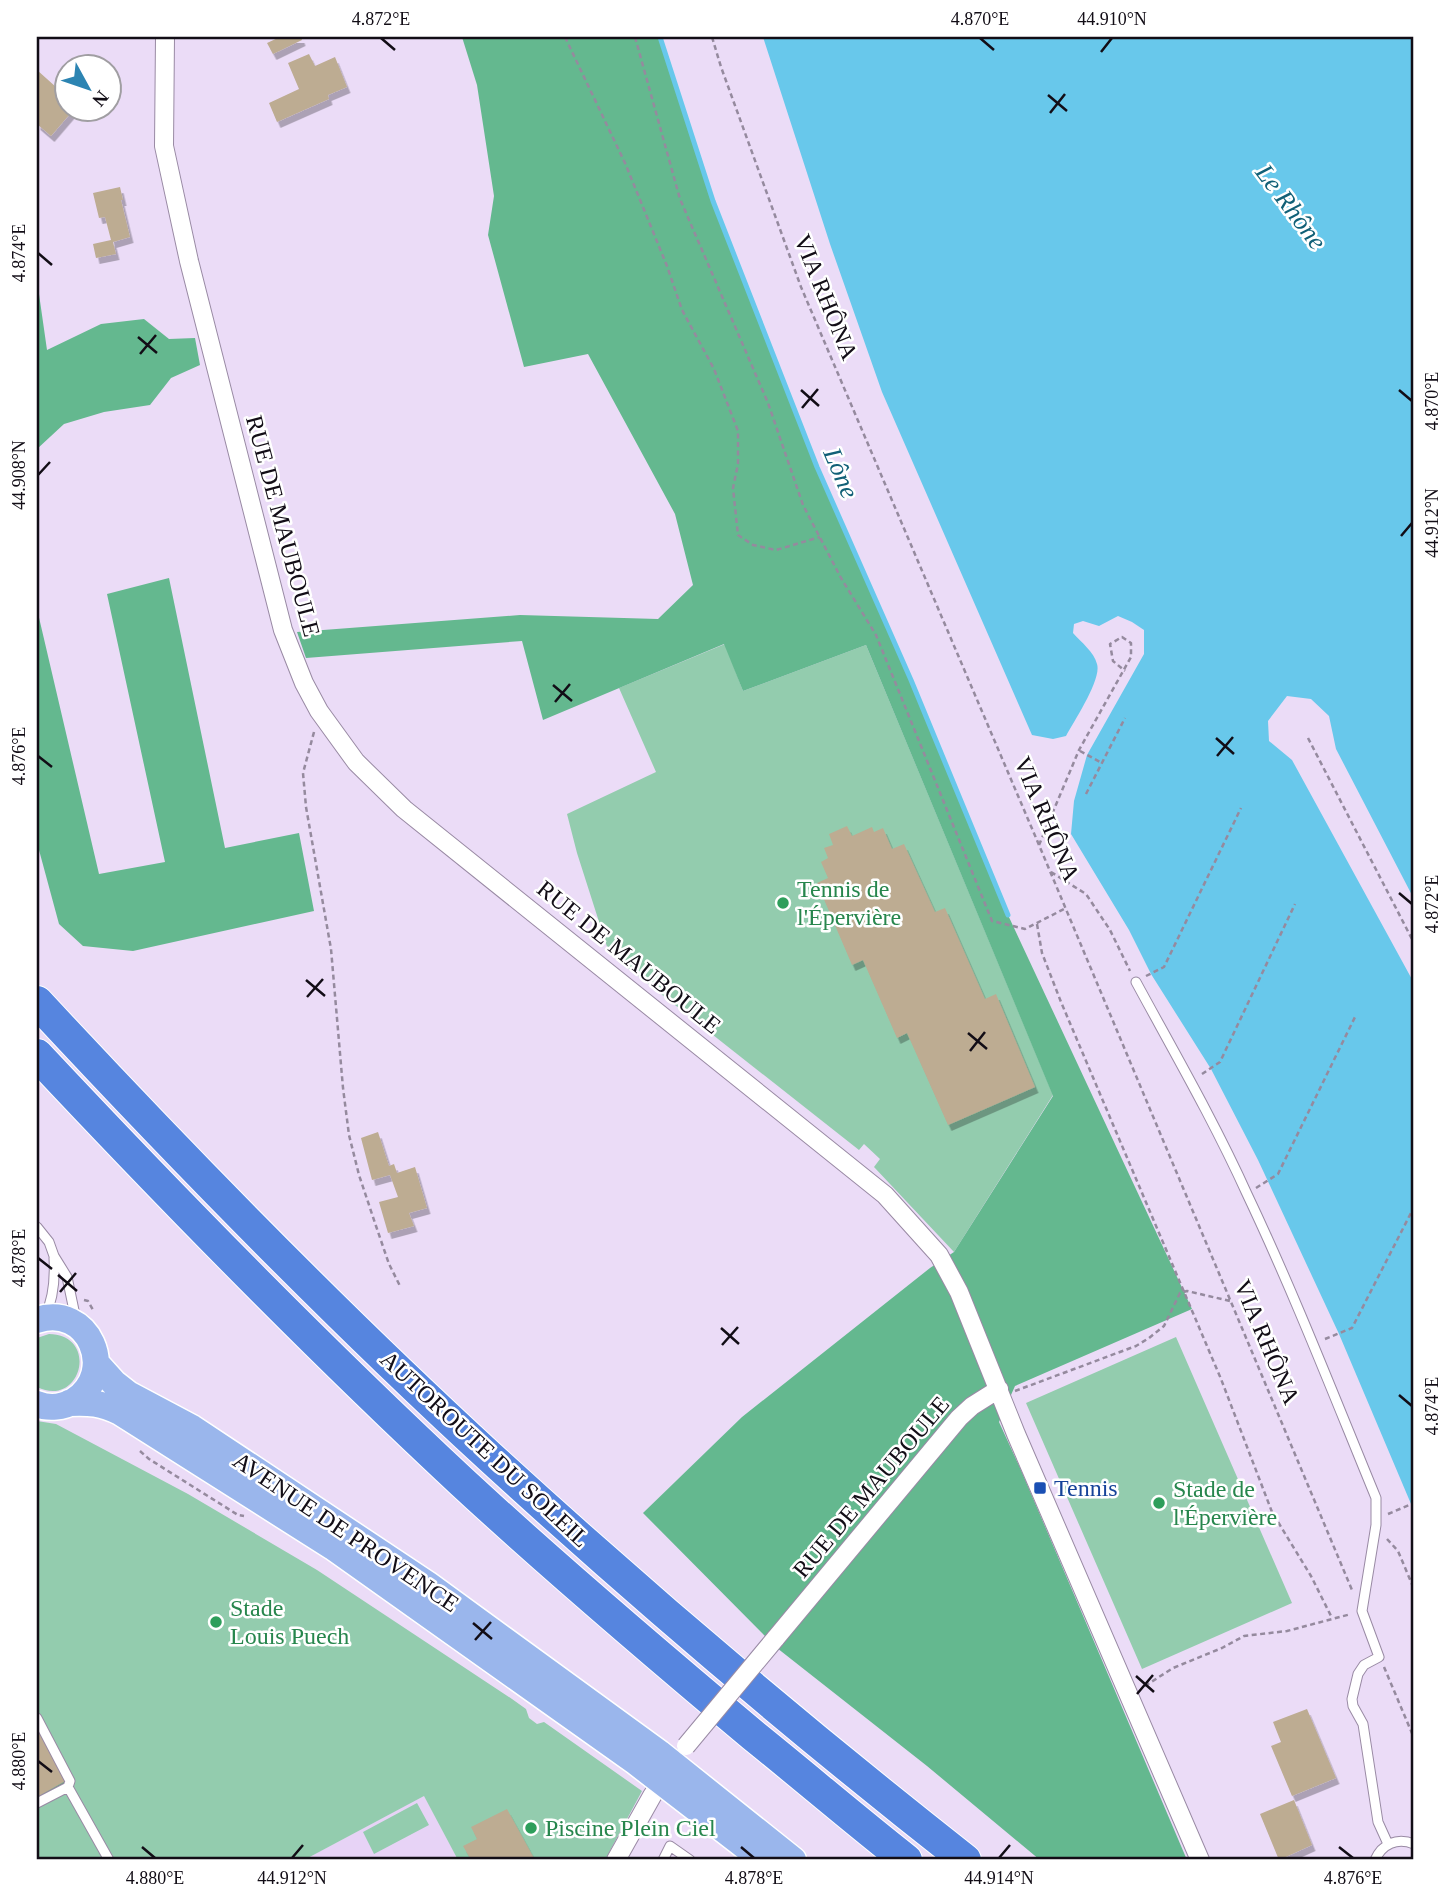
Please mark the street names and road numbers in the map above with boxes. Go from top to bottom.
street label: VIA RHÔNA [789,231,863,364]
street label: RUE DE MAUBOULE [241,413,325,639]
street label: VIA RHÔNA [1009,753,1085,886]
street label: RUE DE MAUBOULE [532,875,726,1039]
street label: VIA RHÔNA [1229,1276,1305,1409]
street label: AUTOROUTE DU SOLEIL [375,1346,595,1552]
street label: RUE DE MAUBOULE [788,1391,954,1583]
street label: AVENUE DE PROVENCE [228,1447,464,1617]

